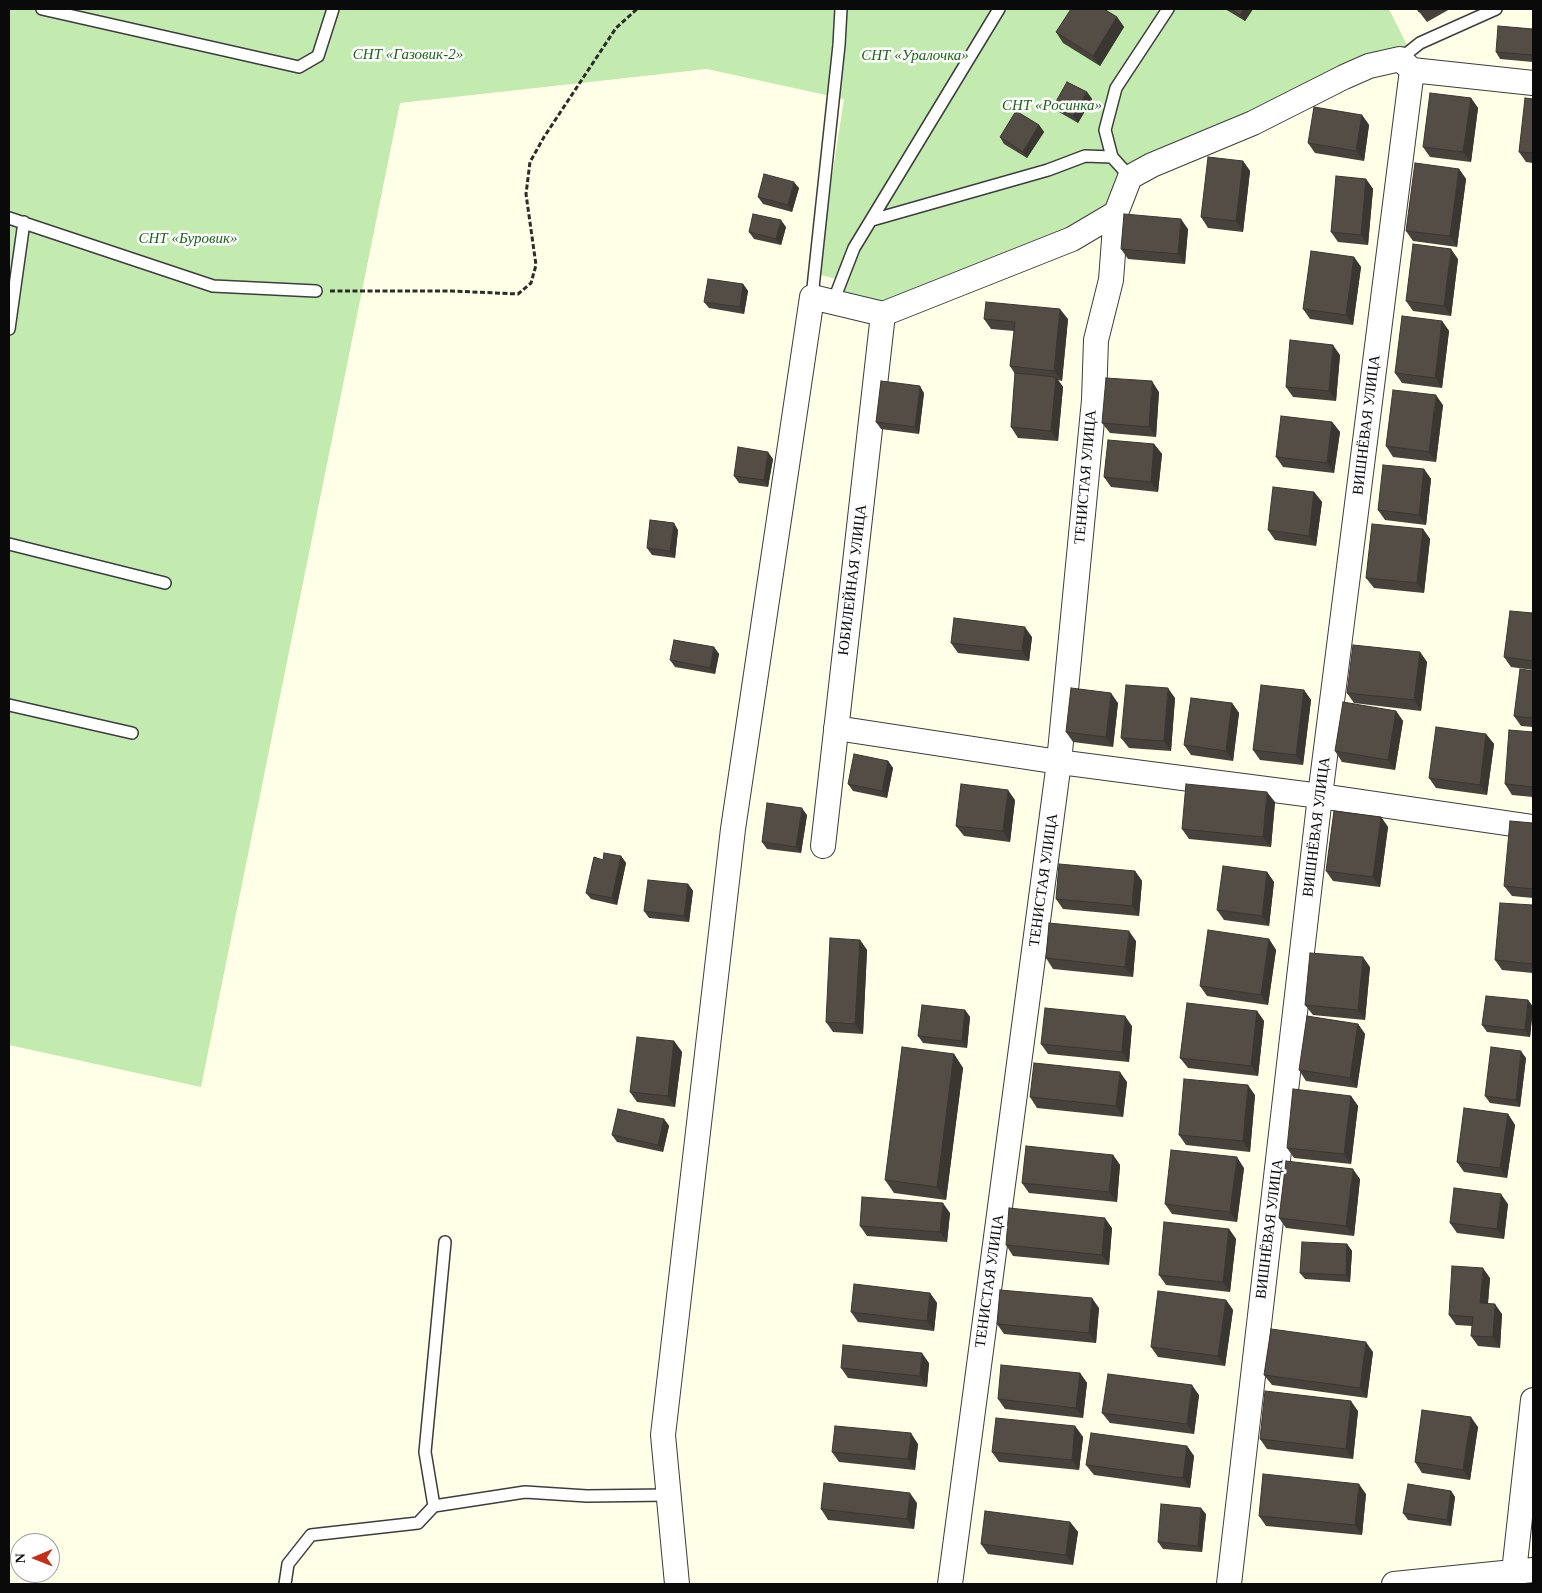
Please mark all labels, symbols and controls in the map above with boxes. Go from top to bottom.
park label: СНТ «Газовик-2» [353,46,463,64]
park label: СНТ «Уралочка» [861,47,969,65]
park label: СНТ «Росинка» [1002,97,1102,115]
park label: СНТ «Буровик» [138,230,238,248]
street label: ВИШНЁВАЯ УЛИЦА [1349,354,1385,496]
street label: ТЕНИСТАЯ УЛИЦА [1071,409,1101,545]
street label: ЮБИЛЕЙНАЯ УЛИЦА [835,503,871,657]
street label: ВИШНЁВАЯ УЛИЦА [1299,756,1335,898]
street label: ТЕНИСТАЯ УЛИЦА [1026,812,1062,948]
street label: ВИШНЁВАЯ УЛИЦА [1252,1158,1288,1300]
street label: ТЕНИСТАЯ УЛИЦА [972,1213,1008,1349]
north arrow [10,1533,60,1583]
text: N [13,1553,28,1563]

